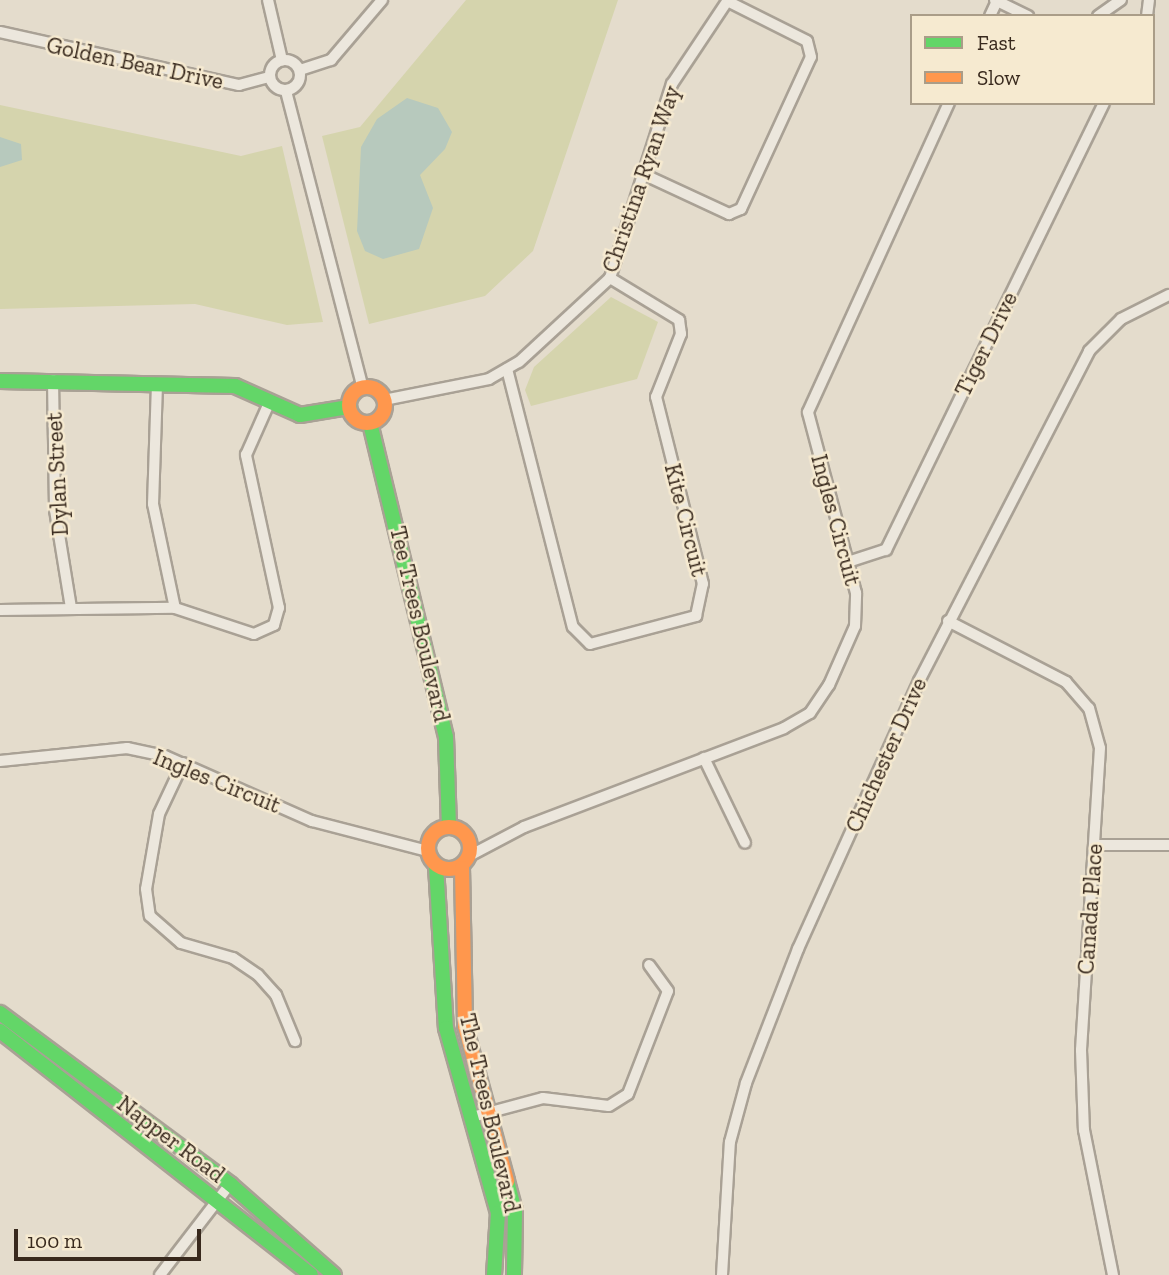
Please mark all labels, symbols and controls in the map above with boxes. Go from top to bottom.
legend [910,14,1155,105]
text: Fast [977,30,1016,55]
street label: Golden Bear Drive [44,31,226,95]
text: Slow [977,65,1020,90]
street label: Christina Ryan Way [596,82,686,276]
street label: Tiger Drive [949,287,1023,401]
street label: Dylan Street [40,411,74,537]
street label: Ingles Circuit [805,451,867,589]
street label: Kite Circuit [659,461,713,579]
street label: Tee Trees Boulevard [384,523,456,725]
street label: Chichester Drive [839,673,933,837]
street label: Ingles Circuit [149,743,285,819]
street label: Canada Place [1072,843,1108,975]
street label: The Trees Boulevard [454,1011,526,1215]
street label: Napper Road [112,1089,230,1189]
scale bar [18,1216,205,1260]
text: 100 m [27,1228,82,1253]

